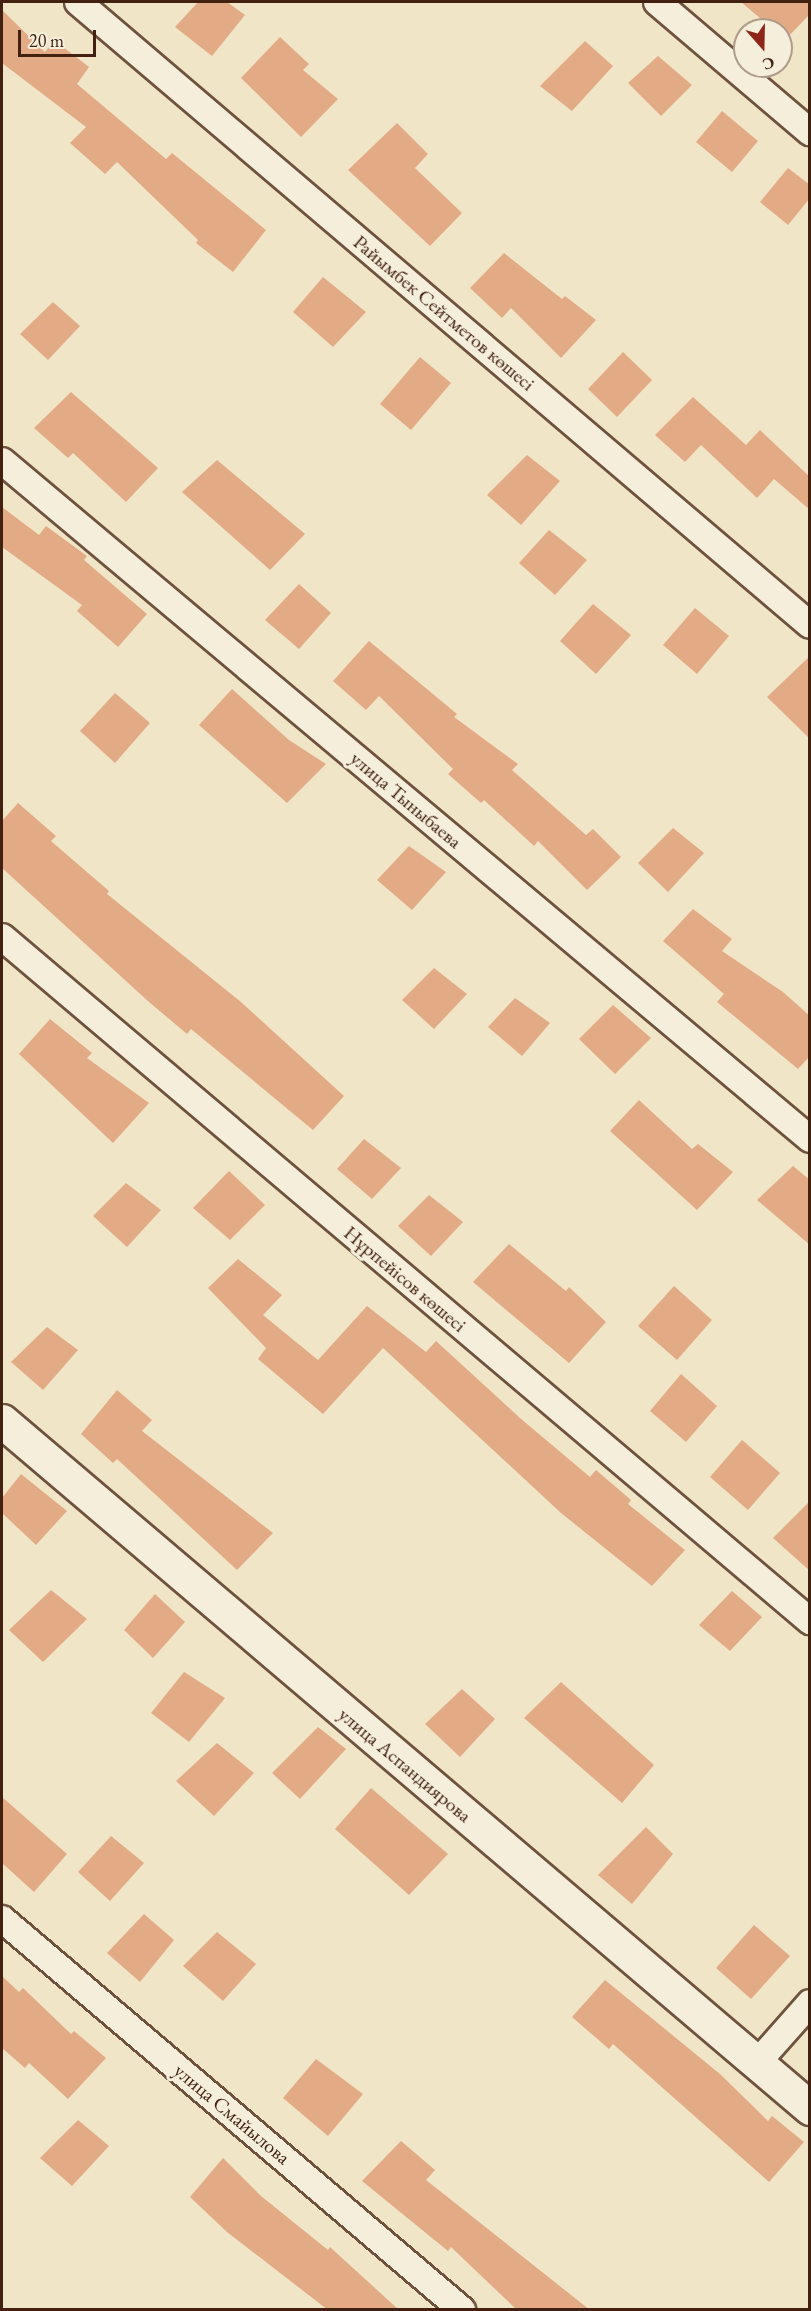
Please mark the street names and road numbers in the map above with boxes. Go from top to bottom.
street label: Райымбек Сейтметов көшесі [348,230,540,396]
street label: улица Тыныбаева [345,746,467,854]
street label: Нұрпейісов көшесі [339,1221,471,1337]
street label: улица Аспандиярова [334,1702,476,1828]
street label: улица Смайылова [169,2058,295,2170]

